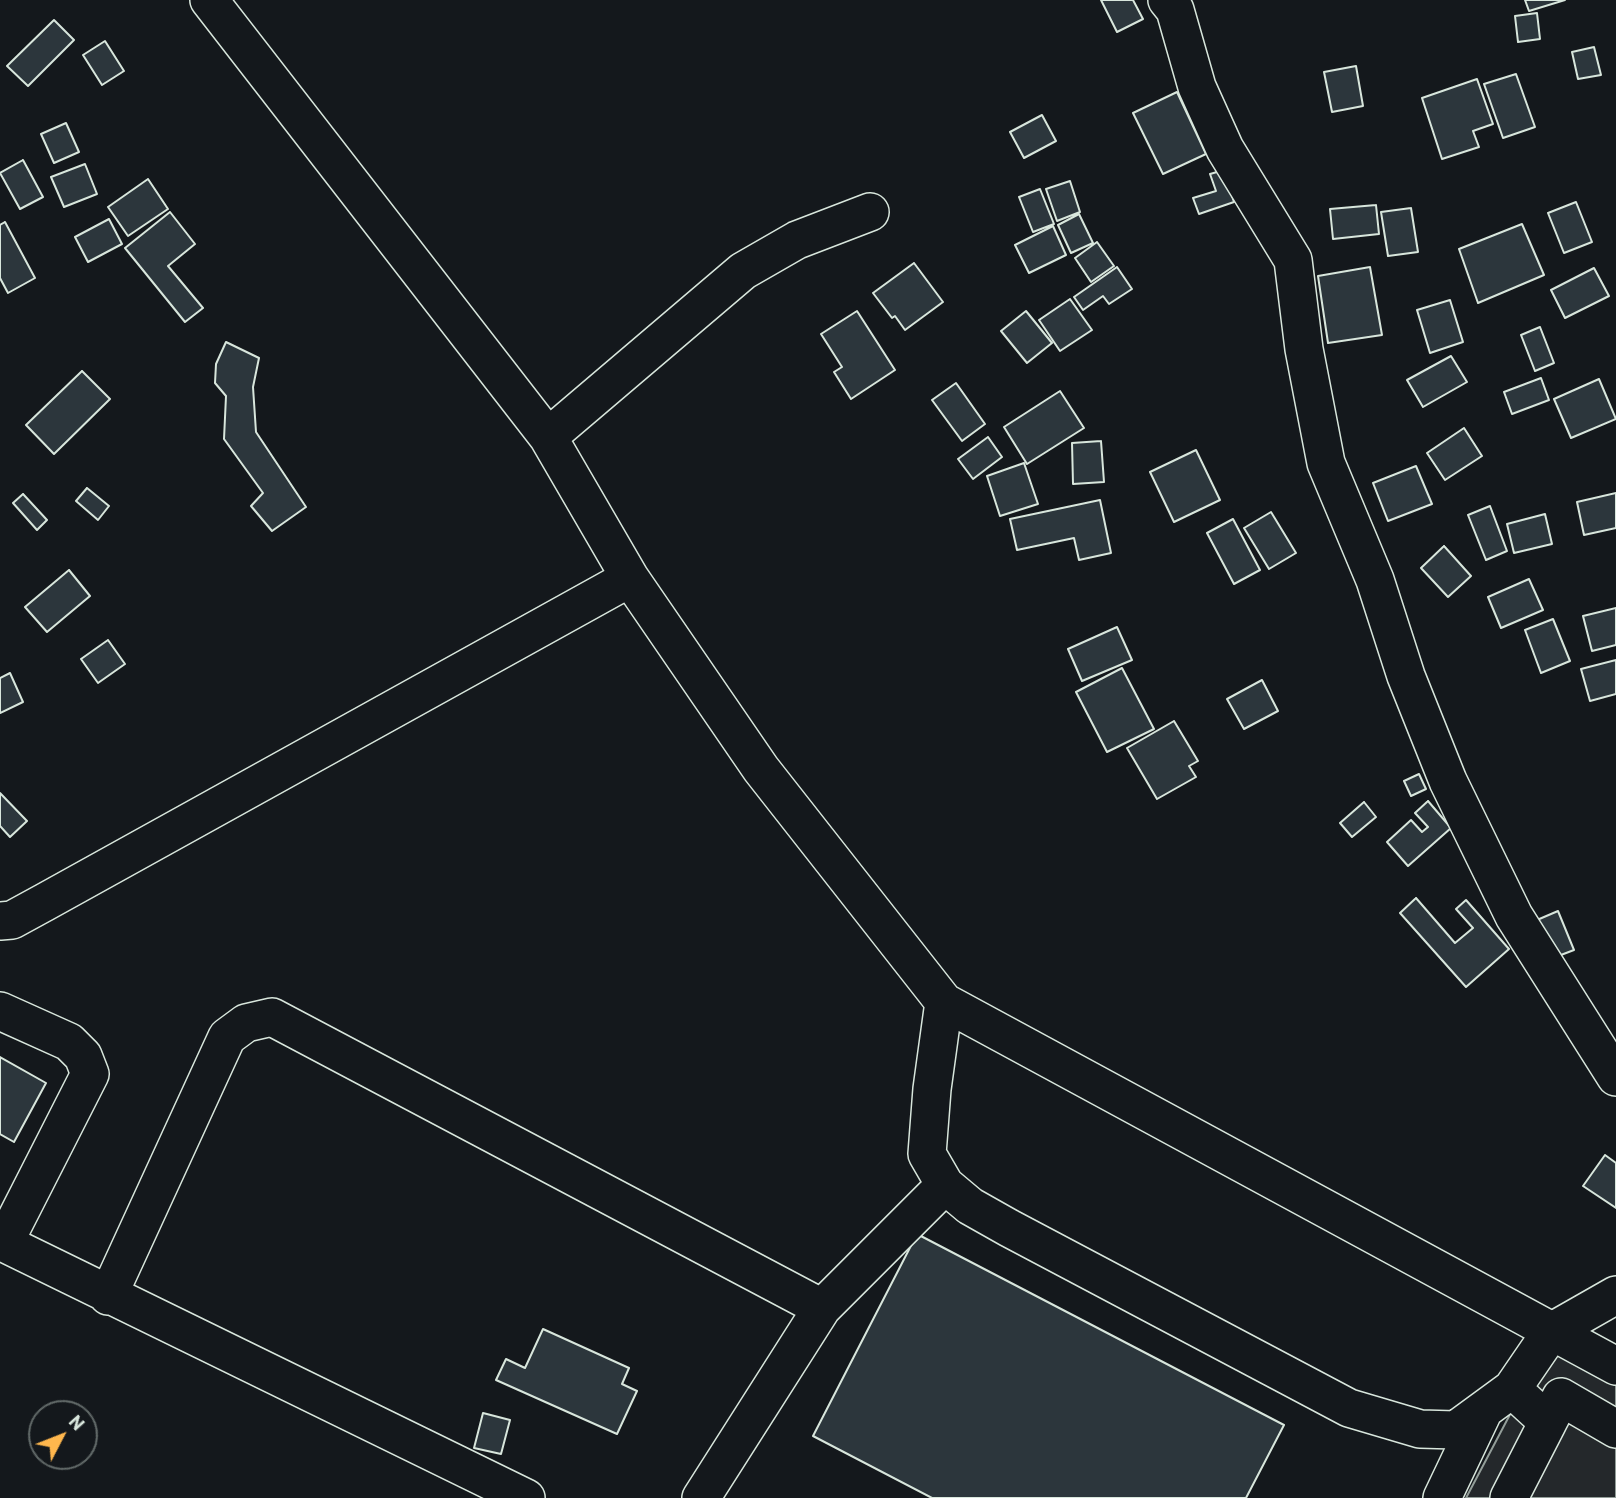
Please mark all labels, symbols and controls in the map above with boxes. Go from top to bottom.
north arrow [28,1400,98,1470]
text: N [65,1410,90,1434]

